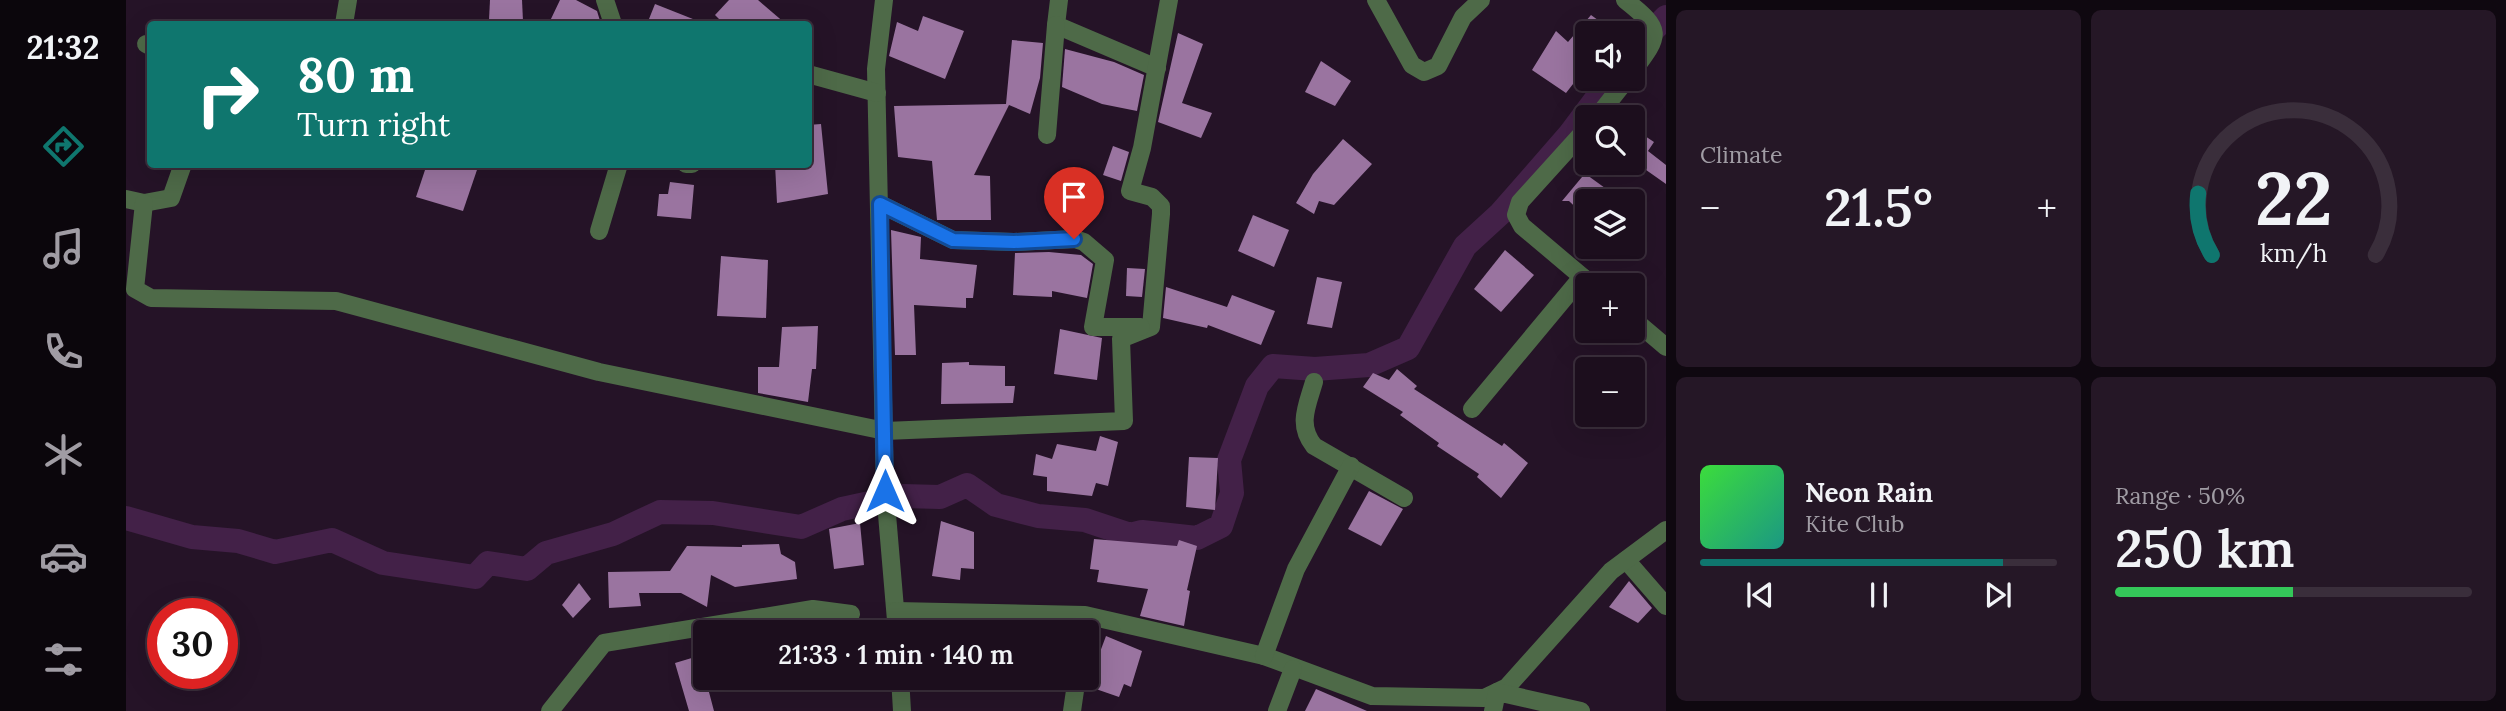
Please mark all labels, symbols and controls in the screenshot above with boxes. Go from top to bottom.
map controls [1575,21,1645,427]
button: sound [1575,21,1645,91]
text: 21:32 [26,27,100,68]
text: 80 m [297,43,414,105]
icon: right [182,49,273,140]
text: Turn right [297,104,450,145]
button: search [1575,105,1645,175]
icon: directions [39,122,88,171]
text: Climate [1700,140,1782,169]
text: 22 [2255,152,2332,245]
pin [1044,167,1104,239]
text: 21.5° [1824,174,1933,240]
icon: arrive [1055,178,1093,216]
text: − [1700,184,1720,232]
text: + [2037,184,2057,232]
button: layers [1575,189,1645,259]
icon: music [39,224,88,273]
text: km/h [2260,236,2327,268]
button: + [1575,273,1645,343]
icon: phone [39,327,88,376]
button: − [1575,357,1645,427]
icon: climate [39,430,88,479]
position arrow [848,454,922,528]
text: Neon Rain [1805,476,1933,509]
text: Range · 50% [2115,481,2245,510]
text: Kite Club [1805,509,1904,538]
text: 250 km [2115,515,2295,581]
icon: car [39,532,88,581]
icon: previous [1741,576,1779,614]
icon: pause [1860,576,1898,614]
icon: next [1979,576,2017,614]
speed limit sign: 30 [147,598,238,689]
icon: filters [39,635,88,684]
text: 21:33 · 1 min · 140 m [778,638,1014,671]

